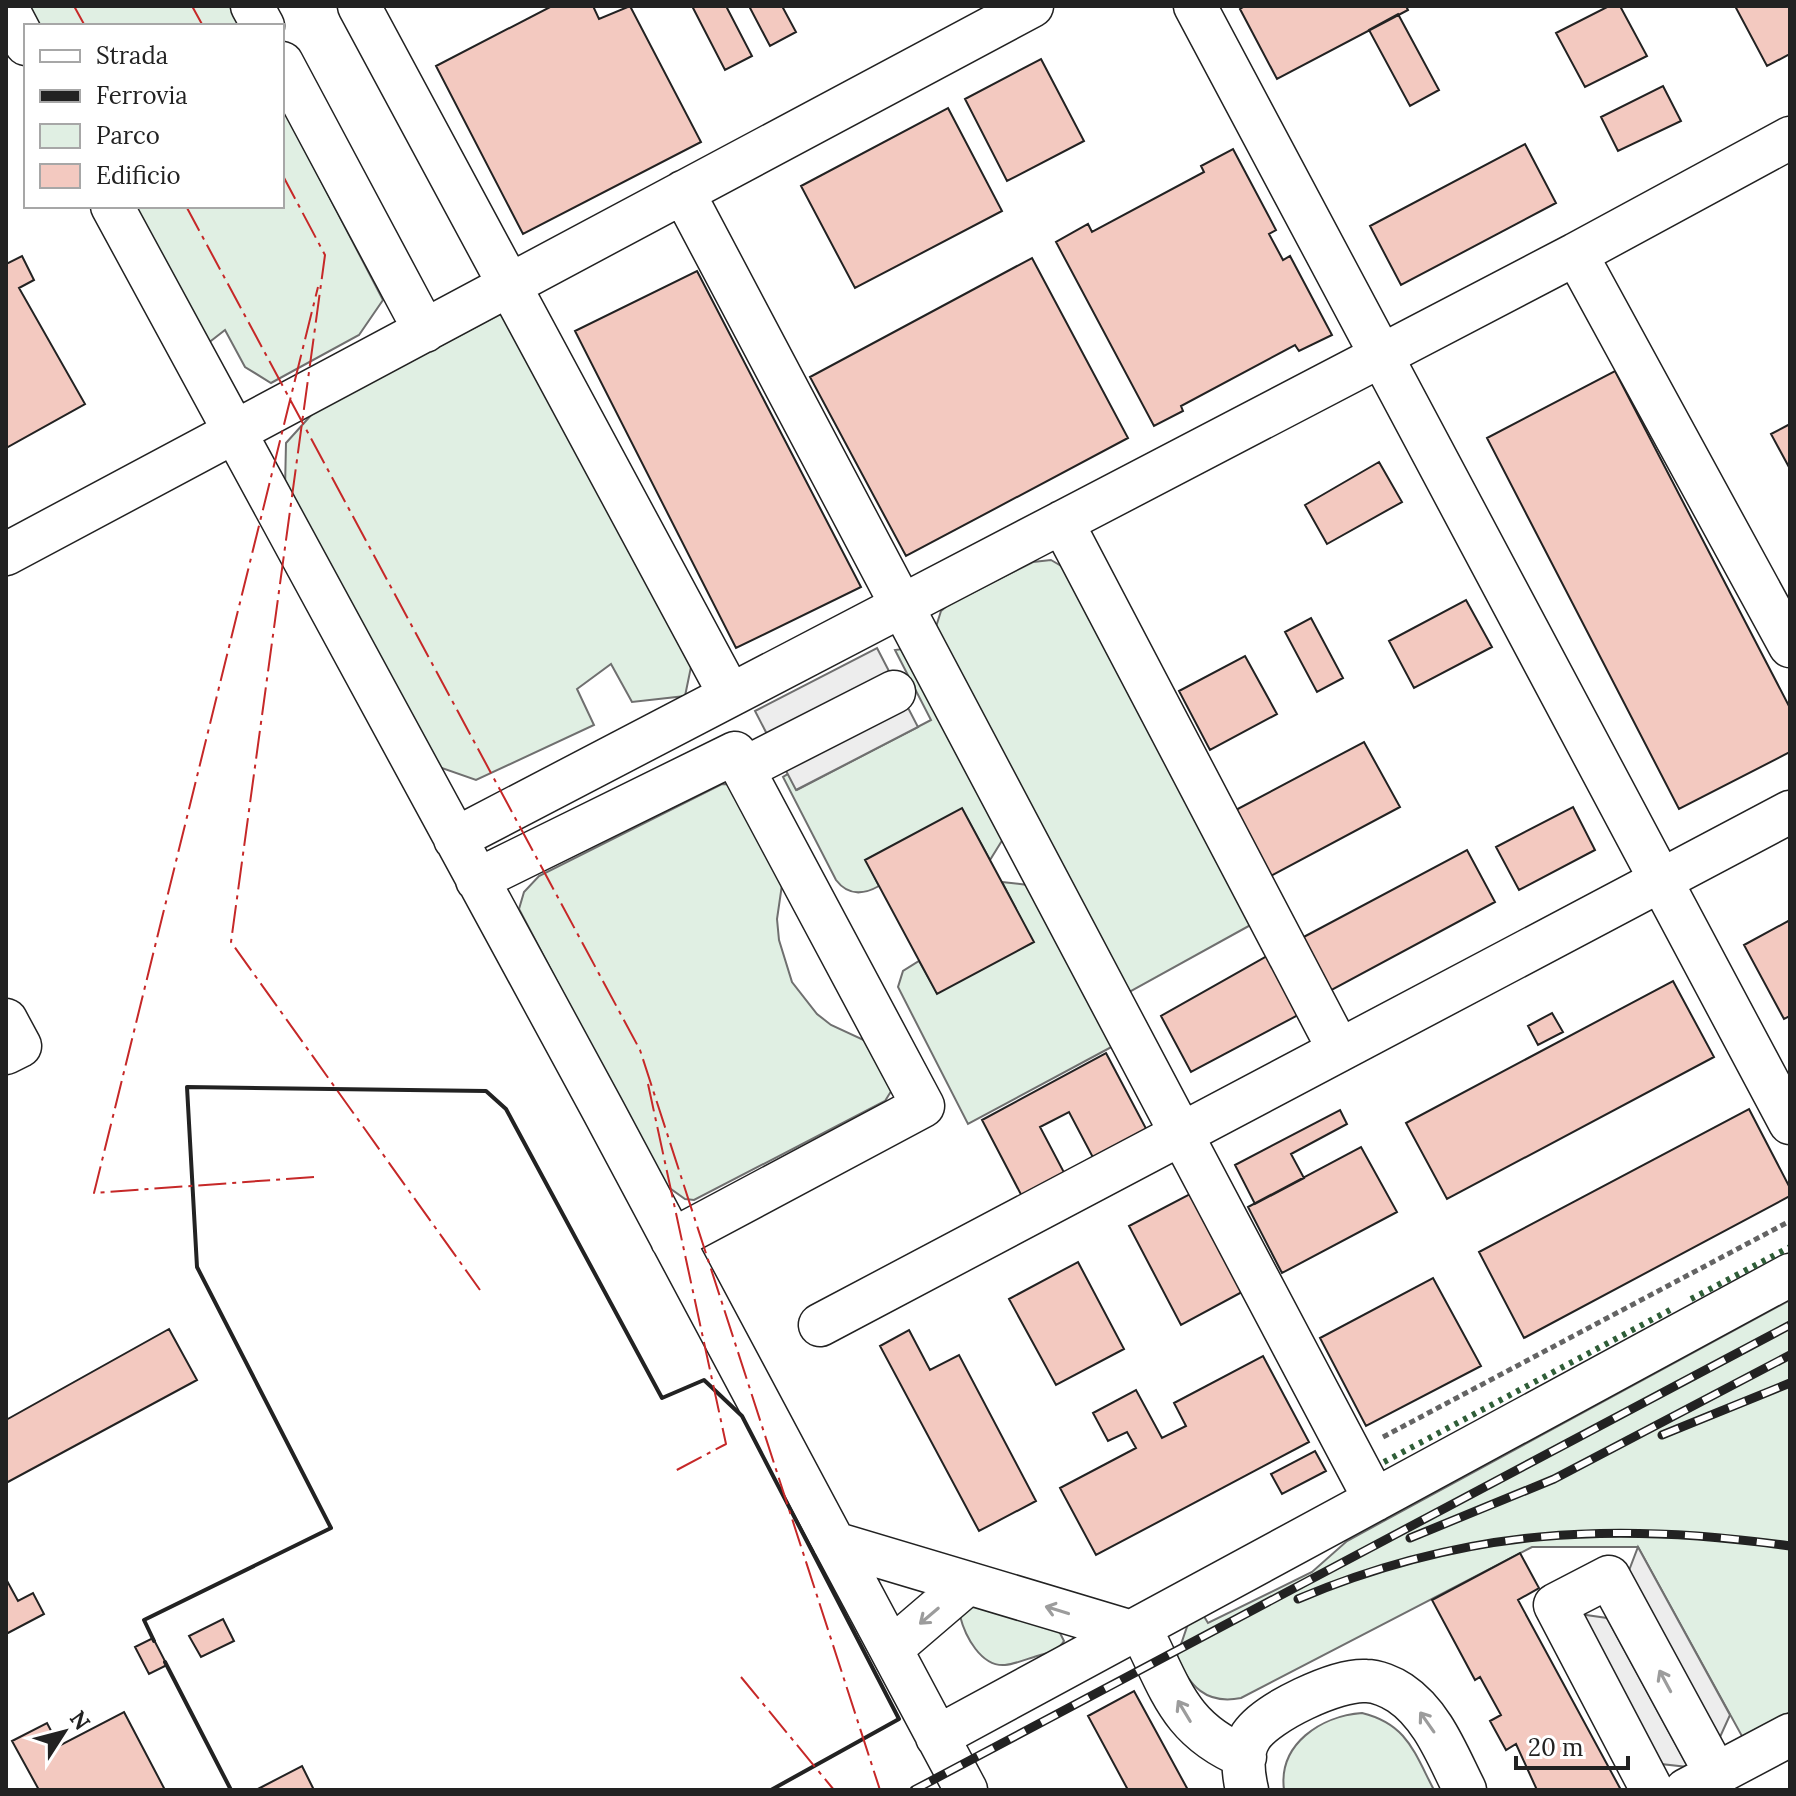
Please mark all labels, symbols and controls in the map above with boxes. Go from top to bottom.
legend [24,24,284,208]
text: Strada [96,40,168,71]
text: Ferrovia [96,80,188,111]
text: Parco [96,120,160,151]
text: Edificio [96,160,181,191]
one-way arrow [1045,1602,1071,1617]
one-way arrow [920,1607,940,1625]
one-way arrow [1657,1670,1673,1694]
north arrow [24,1692,104,1772]
one-way arrow [1176,1700,1192,1723]
text: N [64,1705,97,1735]
one-way arrow [1419,1712,1436,1733]
scale bar [1516,1720,1628,1770]
text: 20 m [1528,1732,1584,1763]

